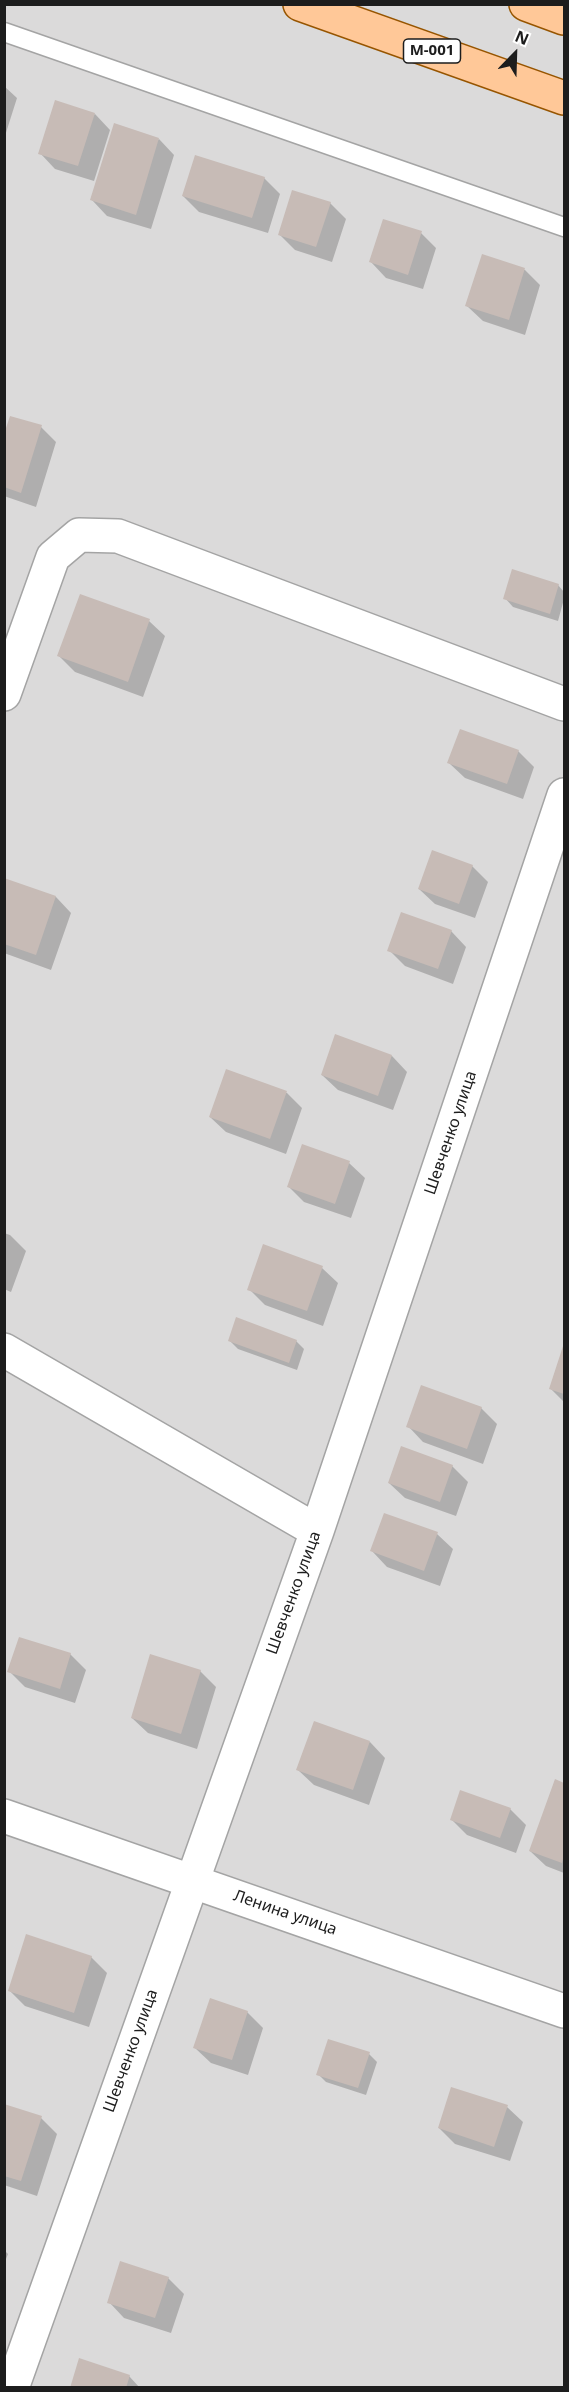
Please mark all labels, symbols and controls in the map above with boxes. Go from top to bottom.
north arrow [485,24,545,84]
text: N [512,25,532,50]
road number: M-001 [404,39,460,63]
street label: Шевченко улица [421,1069,481,1197]
street label: Шевченко улица [263,1529,325,1657]
street label: Ленина улица [231,1886,339,1940]
street label: Шевченко улица [100,1987,162,2115]

